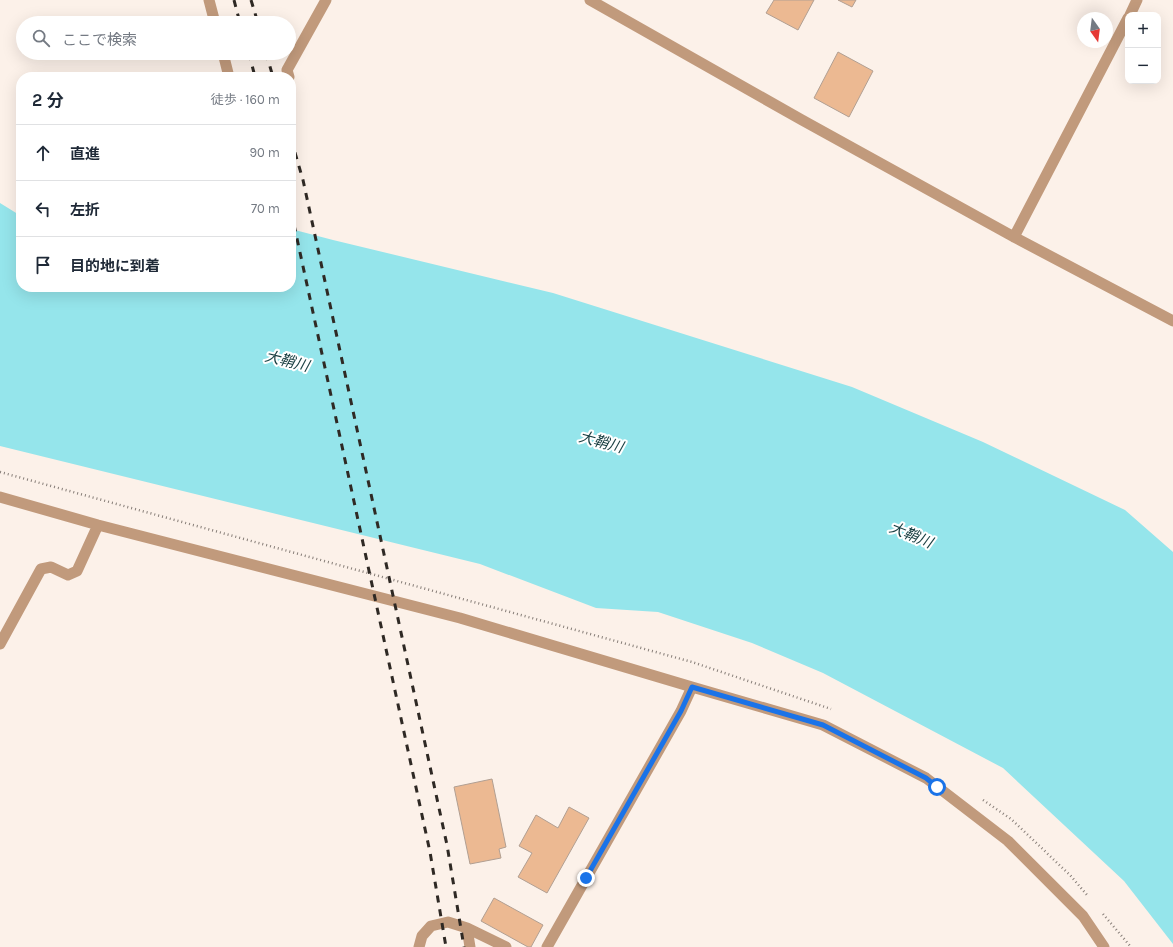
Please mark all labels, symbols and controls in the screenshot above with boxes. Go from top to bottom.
north arrow [1077,12,1113,48]
map controls [1125,12,1161,84]
button: + [1125,12,1161,48]
search box [16,16,296,60]
icon: search [30,27,52,49]
text: ここで検索 [62,31,137,49]
button: − [1125,48,1161,84]
text: 2 分 [32,90,64,110]
text: 徒歩 · 160 m [211,92,280,107]
icon: ahead [32,142,54,164]
text: 直進 [70,145,100,163]
text: 90 m [249,145,280,160]
icon: left [32,198,54,220]
text: 左折 [70,201,100,219]
text: 70 m [251,201,280,216]
icon: arrive [32,254,54,276]
text: 目的地に到着 [70,257,160,275]
water label: 大鞘川 [263,347,313,376]
water label: 大鞘川 [577,427,627,457]
water label: 大鞘川 [887,518,937,553]
route start [928,778,946,796]
route end [577,869,595,887]

